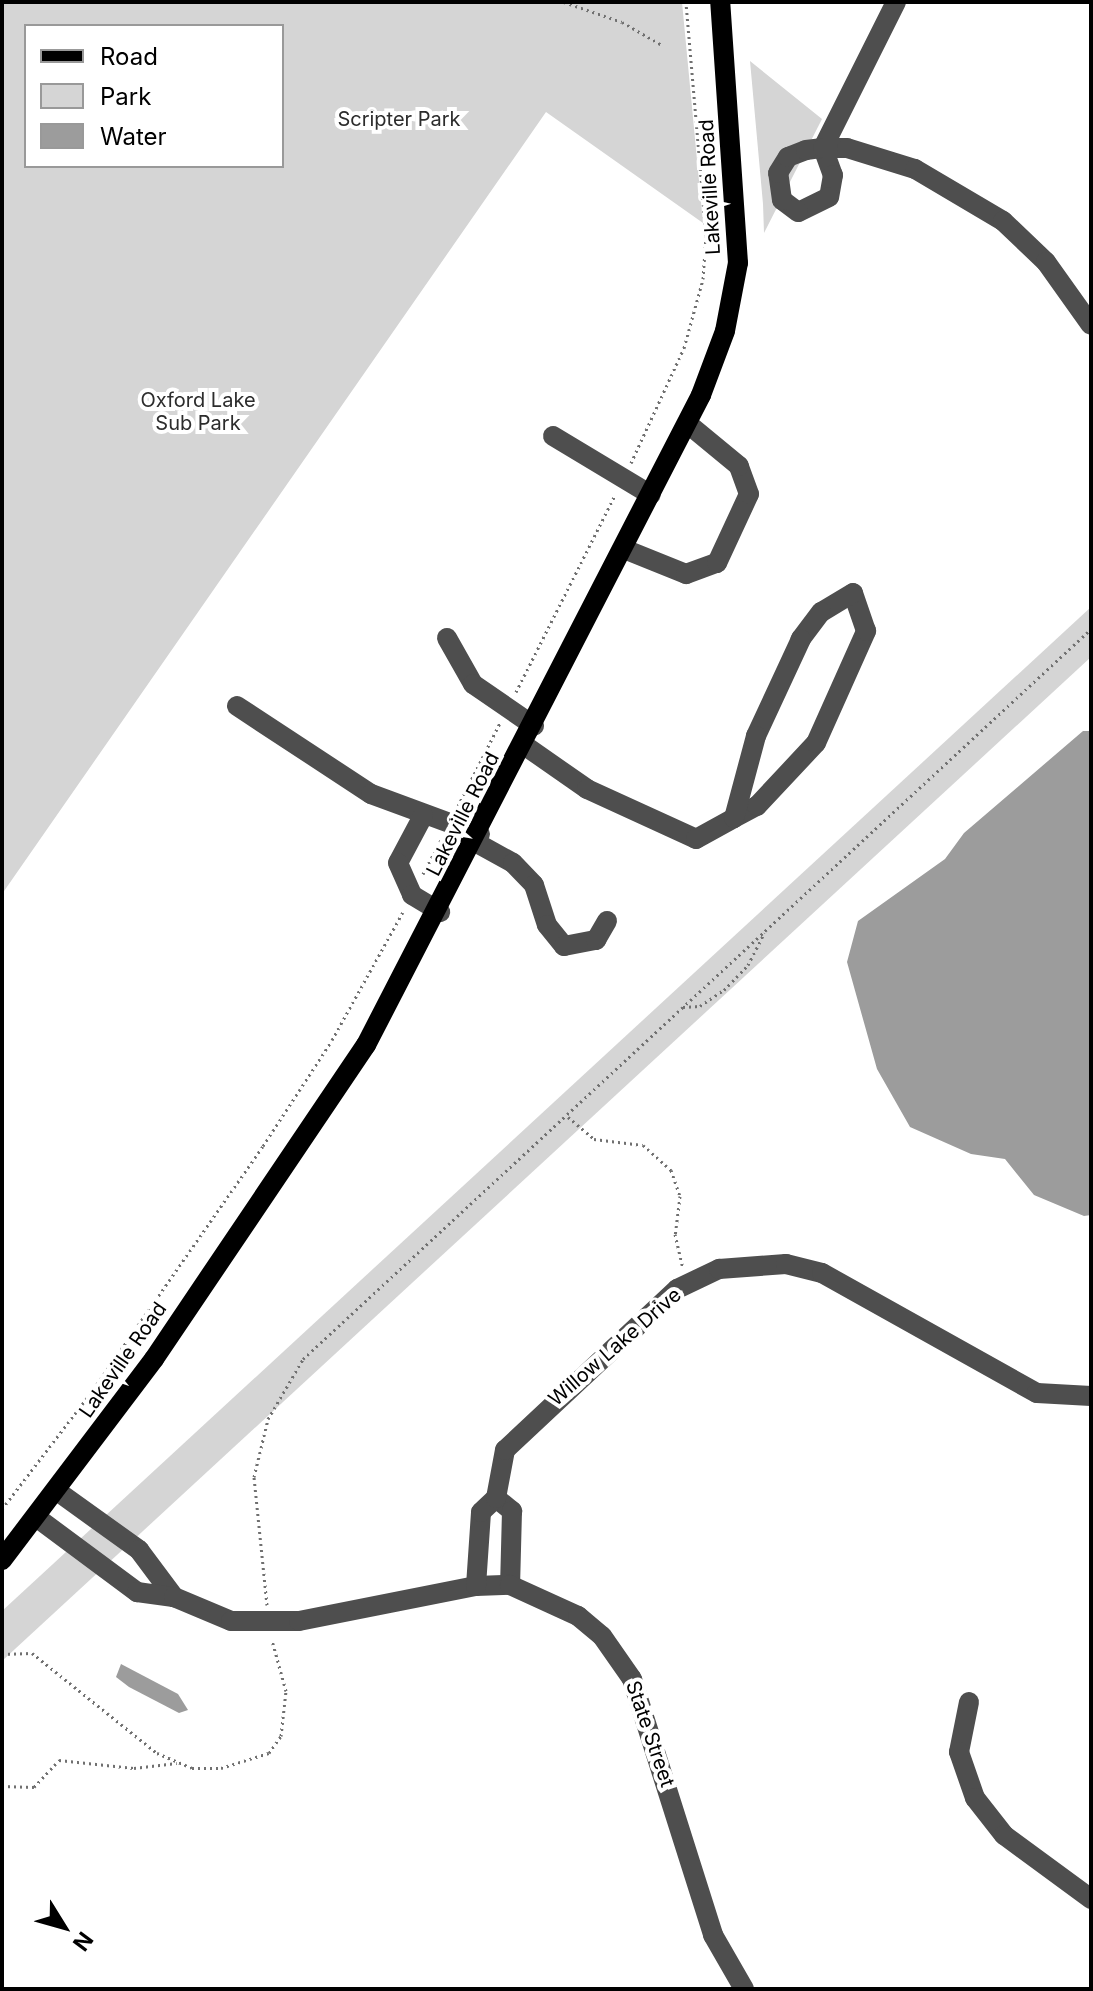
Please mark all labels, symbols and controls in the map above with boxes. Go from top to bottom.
legend [24,24,284,168]
text: Road [100,42,158,71]
text: Park [100,82,151,111]
park label: Scripter Park [337,107,461,131]
street label: Lakeville Road [694,119,726,255]
text: Water [100,122,167,151]
park label: Oxford Lake Sub Park [140,388,256,435]
street label: Lakeville Road [422,748,504,880]
street label: Willow Lake Drive [544,1283,686,1411]
street label: Lakeville Road [74,1298,172,1422]
street label: State Street [621,1678,679,1790]
north arrow [24,1887,104,1967]
text: N [68,1927,99,1956]

